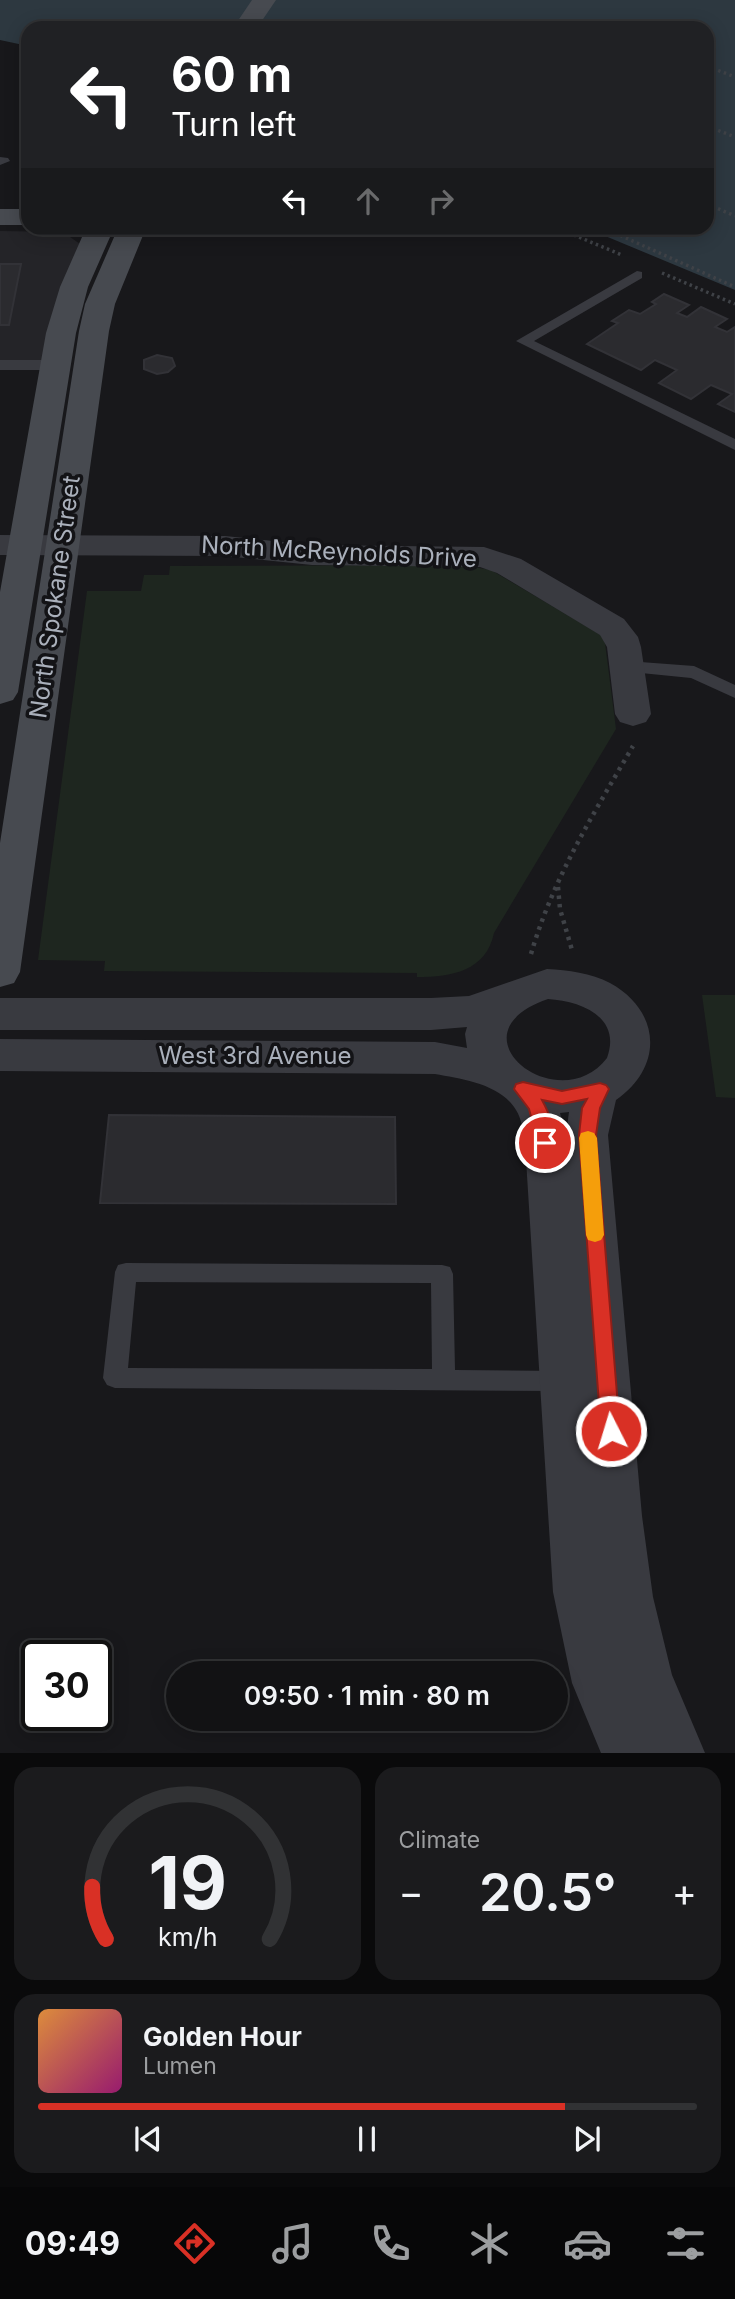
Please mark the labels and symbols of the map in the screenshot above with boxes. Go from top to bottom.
street label: North Spokane Street [23,474,86,720]
street label: North McReynolds Drive [200,530,478,573]
street label: West 3rd Avenue [159,1041,351,1070]
pin [515,1113,575,1173]
position arrow [574,1394,648,1468]
speed limit sign: 30 [21,1640,112,1731]

